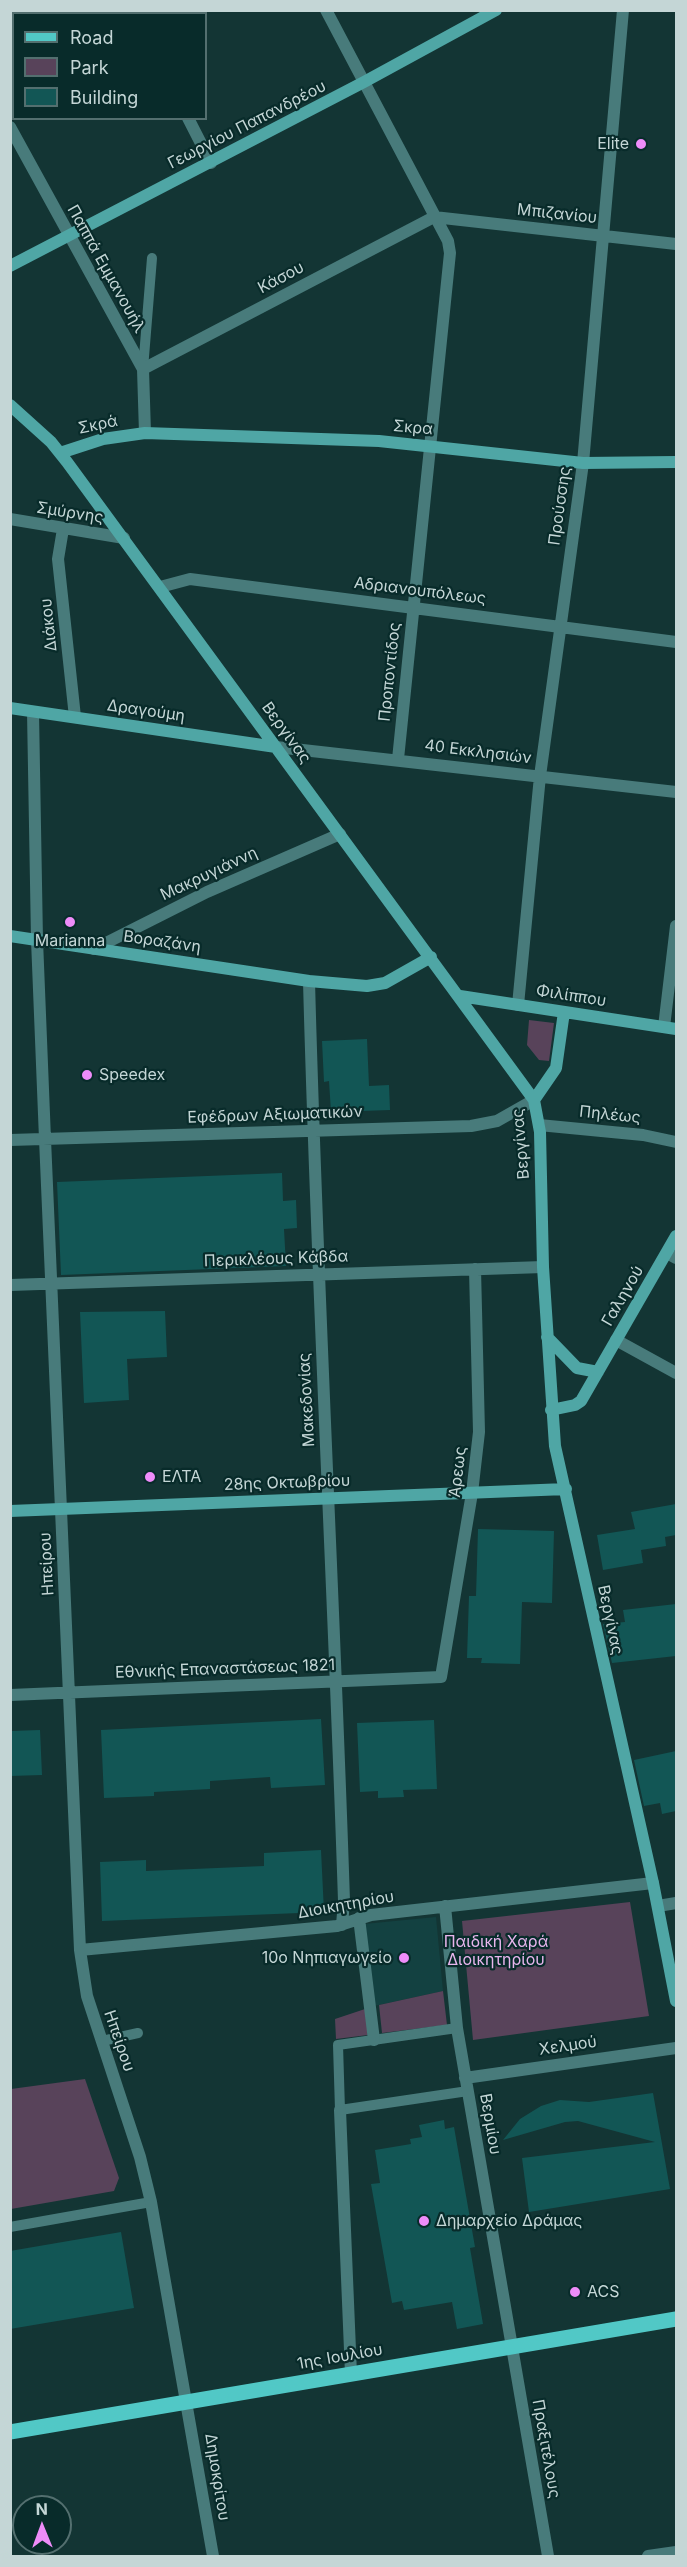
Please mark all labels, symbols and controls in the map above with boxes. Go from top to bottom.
legend [12,12,207,120]
text: Road [70,27,113,48]
text: Park [70,57,109,78]
street label: Γεωργίου Παπανδρέου [165,77,329,173]
text: Building [70,87,138,108]
place label: Elite [597,134,629,154]
marker: Elite [634,137,648,151]
street label: Μπιζανίου [516,200,598,228]
street label: Παππά Εμμανουήλ [63,202,149,336]
street label: Κάσου [255,258,307,298]
street label: Σκρά [77,411,119,439]
street label: Σκρα [392,417,434,439]
street label: Προύσσης [545,465,575,547]
street label: Σμύρνης [35,498,105,528]
street label: Αδριανουπόλεως [353,573,487,609]
street label: Διάκου [37,597,61,653]
street label: Προποντίδος [375,621,405,723]
street label: Δραγούμη [106,696,186,726]
street label: Βεργίνας [257,699,315,767]
street label: 40 Εκκλησιών [423,736,533,768]
street label: Μακρυγιάννη [157,843,261,905]
marker: Marianna [63,915,77,929]
street label: Βοραζάνη [122,927,202,957]
place label: Marianna [35,931,105,951]
street label: Φιλίππου [534,981,608,1011]
place label: Speedex [99,1065,165,1085]
marker: Speedex [80,1068,94,1082]
street label: Εφέδρων Αξιωματικών [187,1102,363,1128]
street label: Πηλέως [578,1102,642,1128]
street label: Βεργίνας [508,1108,534,1180]
street label: Περικλέους Κάβδα [204,1247,348,1271]
street label: Γαληνού [598,1262,648,1330]
street label: Μακεδονίας [295,1352,319,1448]
street label: Άρεως [445,1445,471,1499]
place label: ΕΛΤΑ [162,1467,201,1487]
marker: ΕΛΤΑ [143,1470,157,1484]
street label: 28ης Οκτωβρίου [223,1471,351,1495]
street label: Ηπείρου [36,1532,58,1596]
street label: Βεργίνας [593,1583,627,1657]
street label: Εθνικής Επαναστάσεως 1821 [115,1656,335,1682]
street label: Διοικητηρίου [296,1887,396,1923]
park label: Παιδική Χαρά Διοικητηρίου [444,1932,548,1970]
place label: 10ο Νηπιαγωγείο [262,1948,392,1968]
marker: 10ο Νηπιαγωγείο [397,1951,411,1965]
street label: Ηπείρου [100,2008,138,2074]
street label: Χελμού [538,2032,598,2060]
street label: Βερμίου [475,2092,505,2156]
place label: Δημαρχείο Δράμας [436,2211,582,2231]
marker: Δημαρχείο Δράμας [417,2214,431,2228]
place label: ACS [587,2282,619,2302]
marker: ACS [568,2285,582,2299]
street label: 1ης Ιουλίου [296,2340,384,2374]
street label: Πραξιτέλους [528,2398,564,2500]
street label: Δημοκρίτου [201,2432,233,2522]
north arrow [12,2495,72,2555]
text: N [35,2499,48,2519]

